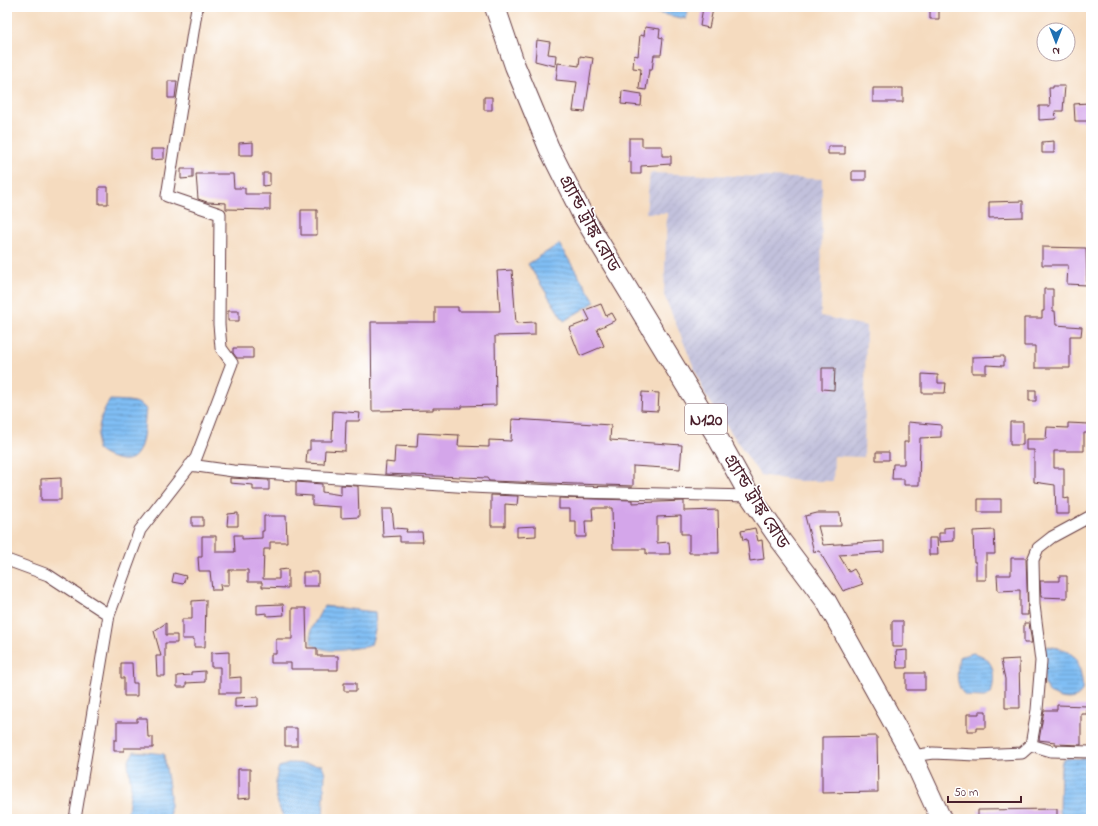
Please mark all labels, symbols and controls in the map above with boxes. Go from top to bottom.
north arrow [1036,22,1076,62]
text: N [1052,43,1060,59]
street label: গ্র্যান্ড ট্রাঙ্ক রোড [551,171,626,277]
road number: N120 [685,404,727,434]
street label: গ্র্যান্ড ট্রাঙ্ক রোড [716,450,795,555]
scale bar [948,778,1021,804]
text: 50 m [954,784,978,802]

